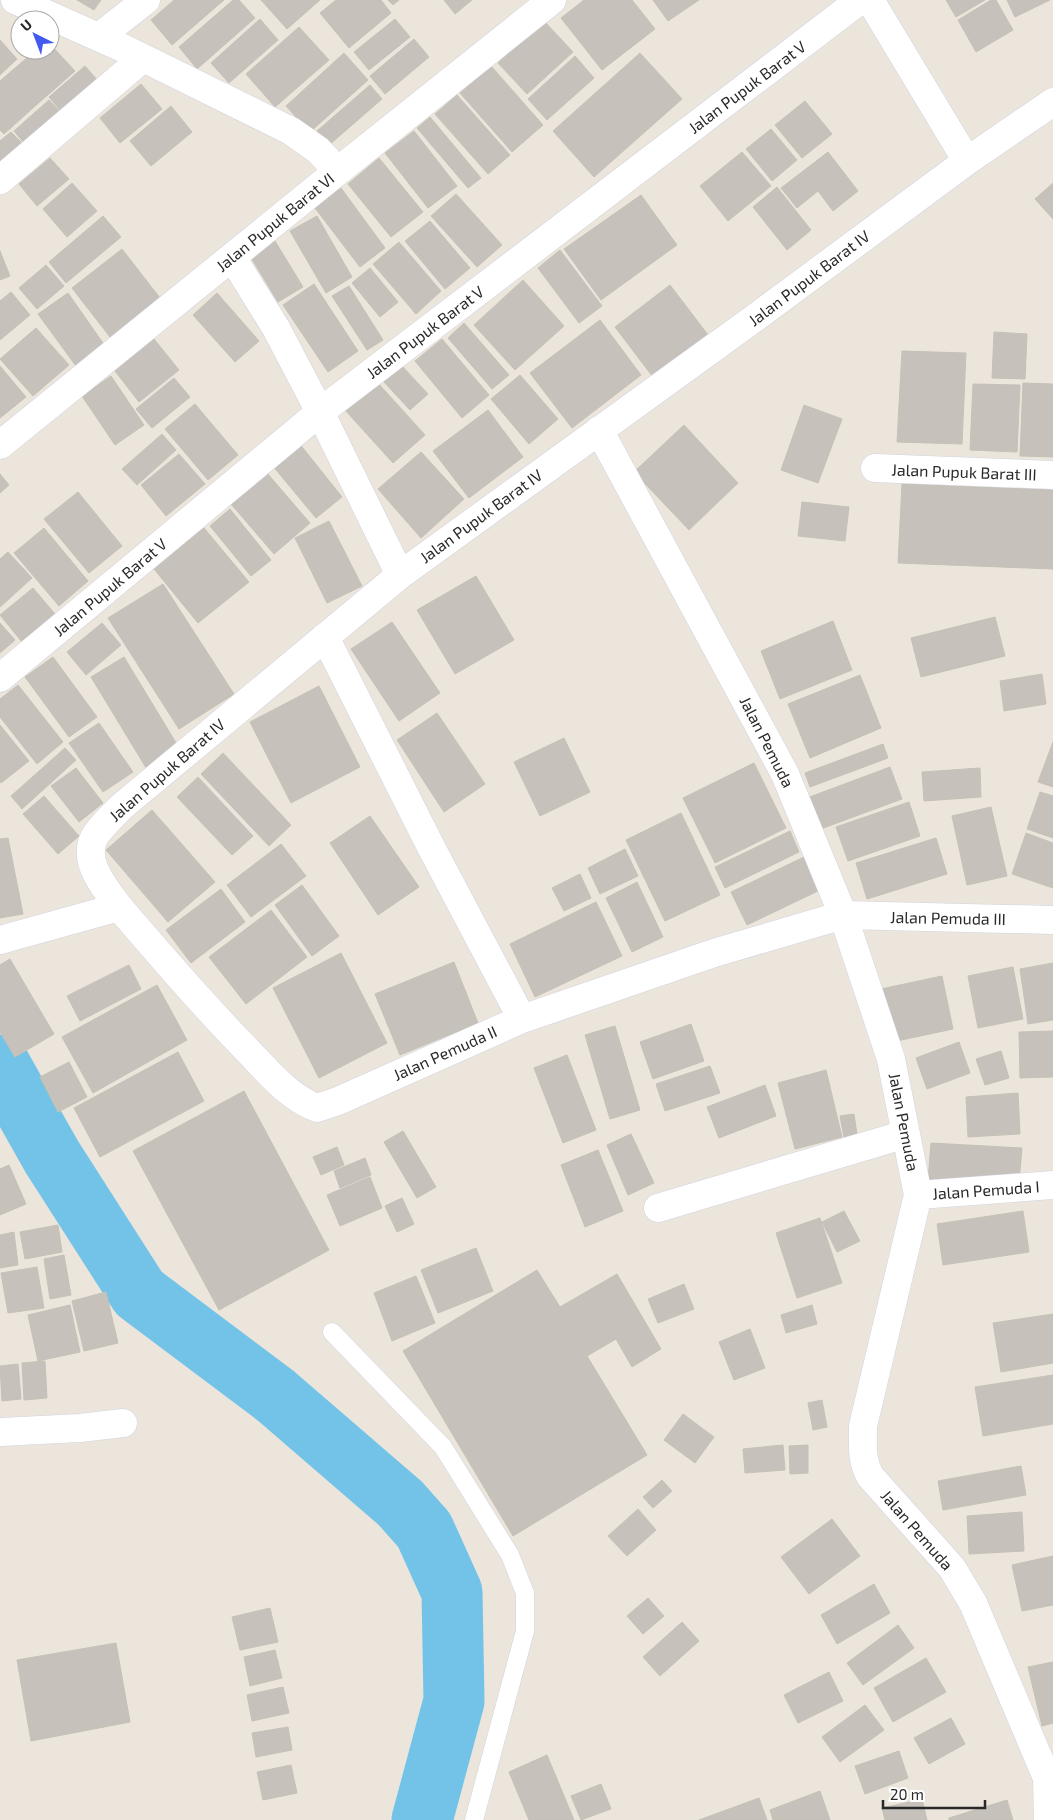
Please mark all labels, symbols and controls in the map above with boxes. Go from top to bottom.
north arrow [10,10,60,60]
text: U [17,15,35,34]
street label: Jalan Pupuk Barat V [684,36,809,137]
street label: Jalan Pupuk Barat VI [212,168,337,275]
street label: Jalan Pupuk Barat IV [744,226,873,329]
street label: Jalan Pupuk Barat V [362,281,487,382]
street label: Jalan Pupuk Barat III [891,459,1037,484]
street label: Jalan Pupuk Barat IV [416,465,546,566]
street label: Jalan Pupuk Barat V [49,534,170,640]
street label: Jalan Pemuda [736,693,799,790]
street label: Jalan Pupuk Barat IV [105,714,228,825]
street label: Jalan Pemuda III [890,907,1006,928]
street label: Jalan Pemuda II [390,1021,500,1084]
street label: Jalan Pemuda [886,1071,923,1173]
street label: Jalan Pemuda I [932,1176,1040,1203]
street label: Jalan Pemuda [878,1486,957,1574]
scale bar [883,1778,986,1810]
text: 20 m [890,1785,924,1803]

